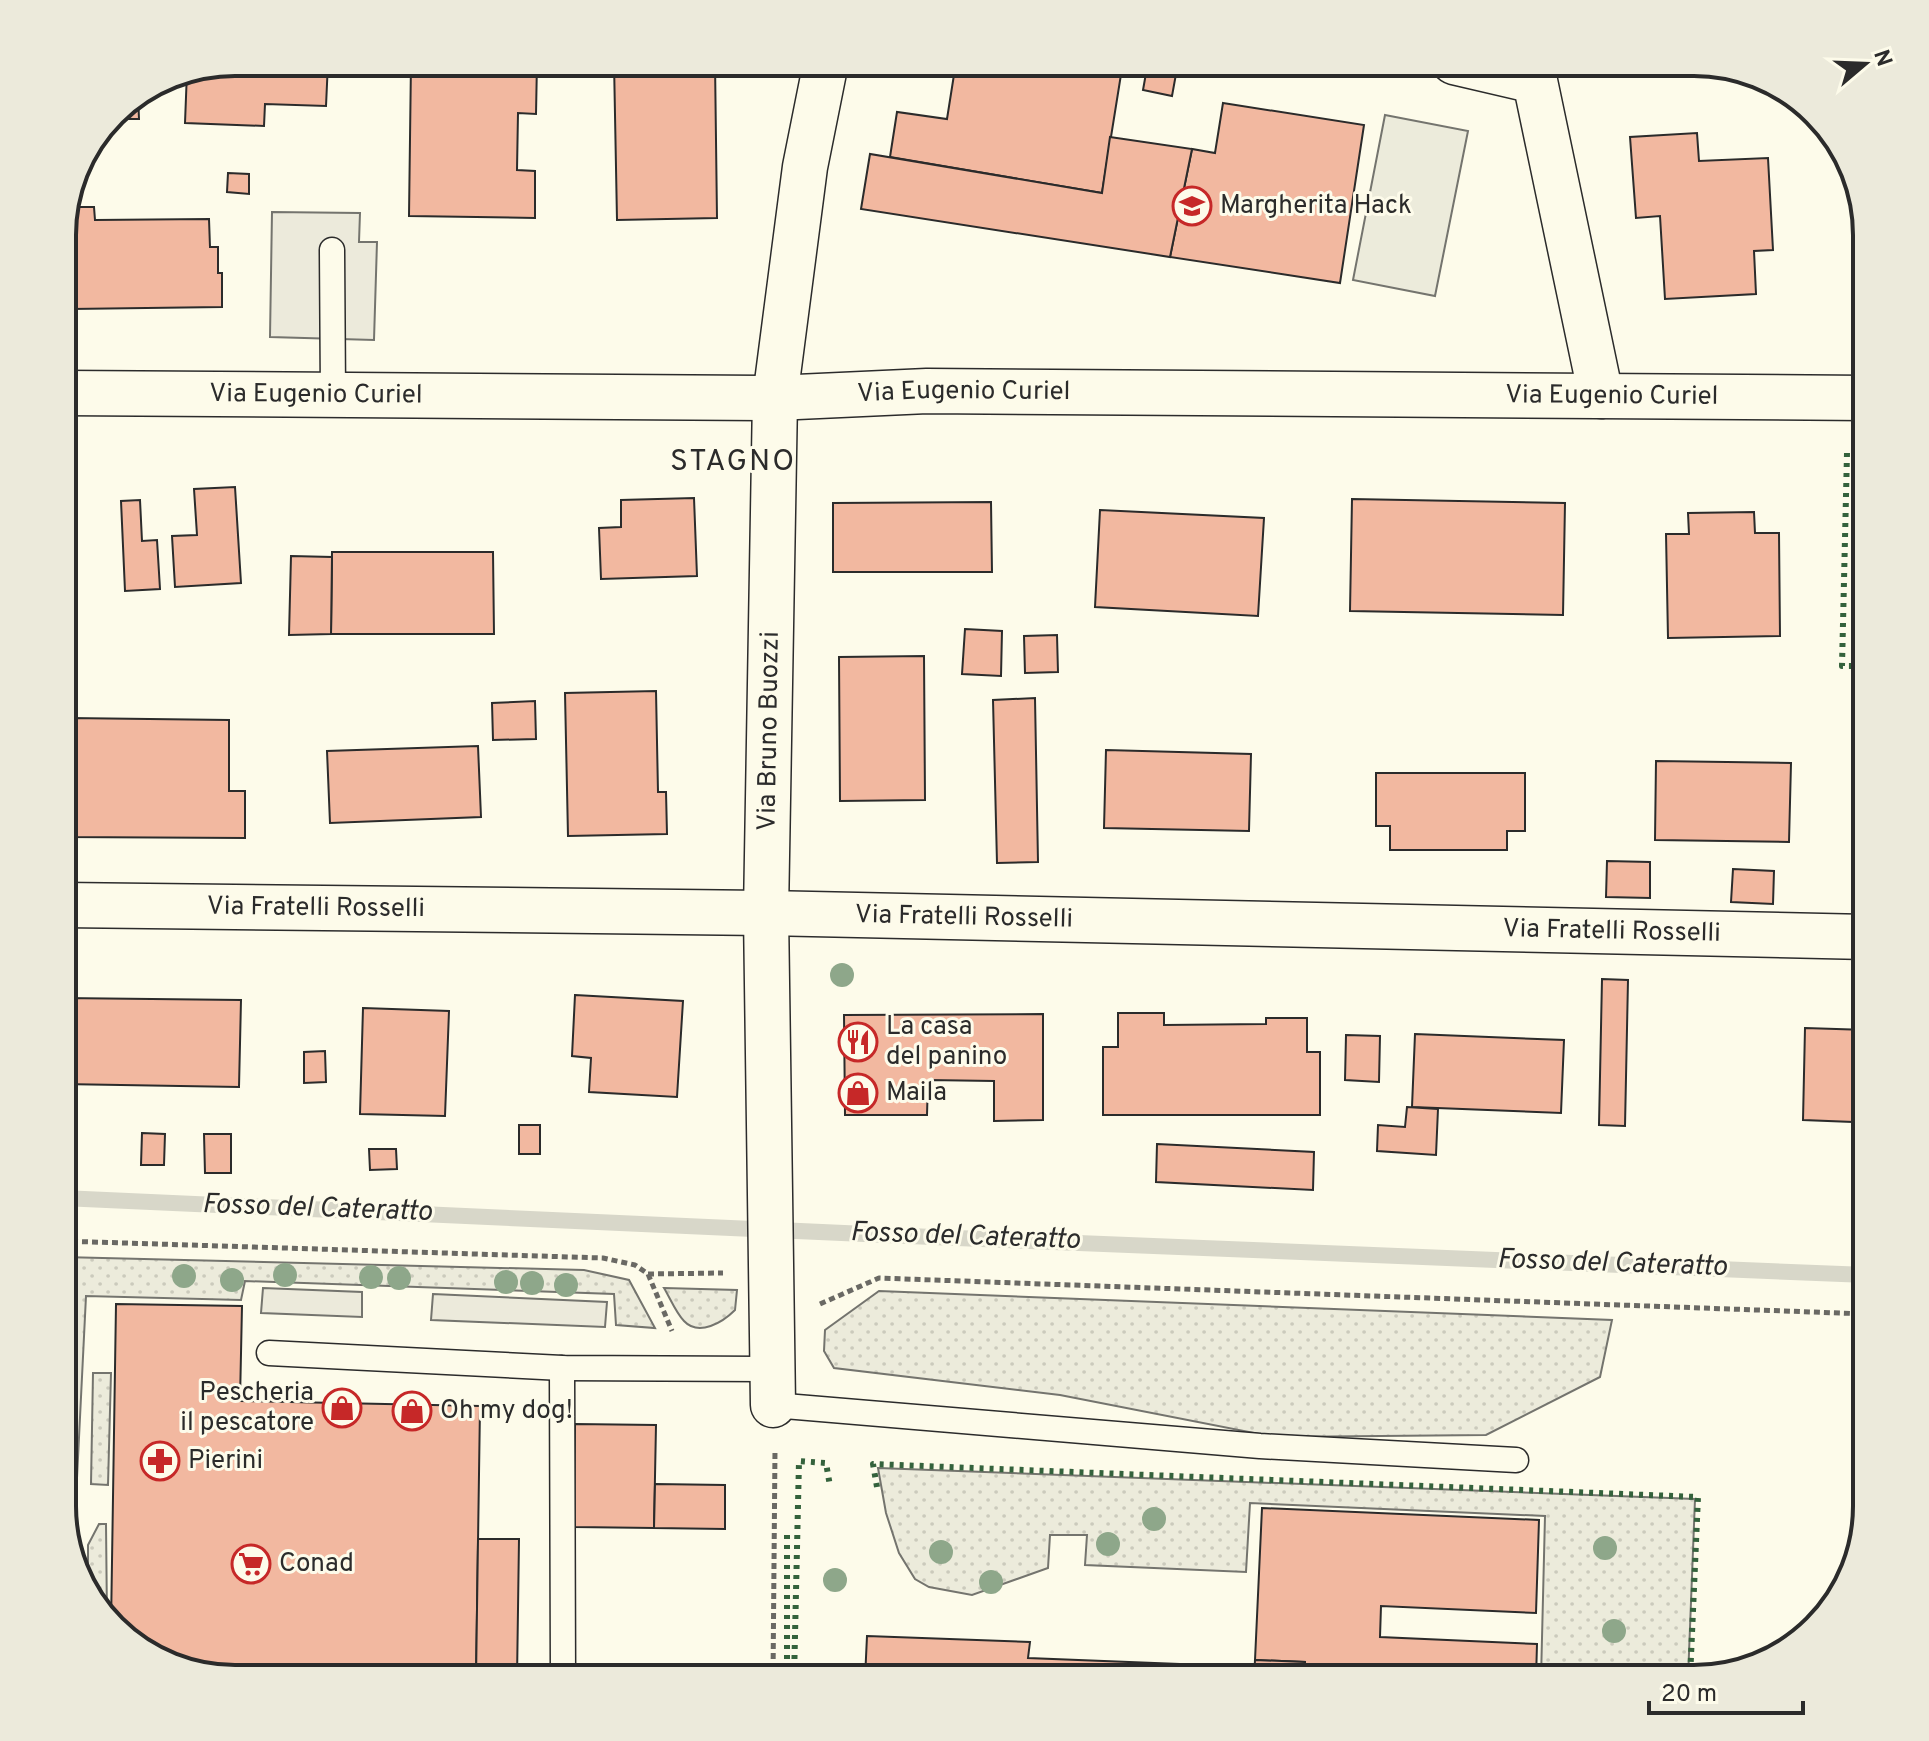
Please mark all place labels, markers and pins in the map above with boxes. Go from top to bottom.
school or university icon: Margherita Hack [1171,185,1213,227]
place label: Margherita Hack [1220,190,1412,223]
place label: La casa del panino [886,1011,1007,1074]
restaurant icon: La casa del panino [837,1021,879,1063]
shop icon: Maila [837,1072,879,1114]
place label: Maila [886,1077,947,1110]
place label: Pescheria il pescatore [180,1377,314,1440]
shop icon: Pescheria il pescatore [321,1387,363,1429]
shop icon: Oh my dog! [391,1390,433,1432]
place label: Oh my dog! [440,1395,573,1428]
pharmacy icon: Pierini [139,1440,181,1482]
place label: Pierini [188,1445,263,1478]
supermarket icon: Conad [230,1543,272,1585]
place label: Conad [279,1548,354,1581]

